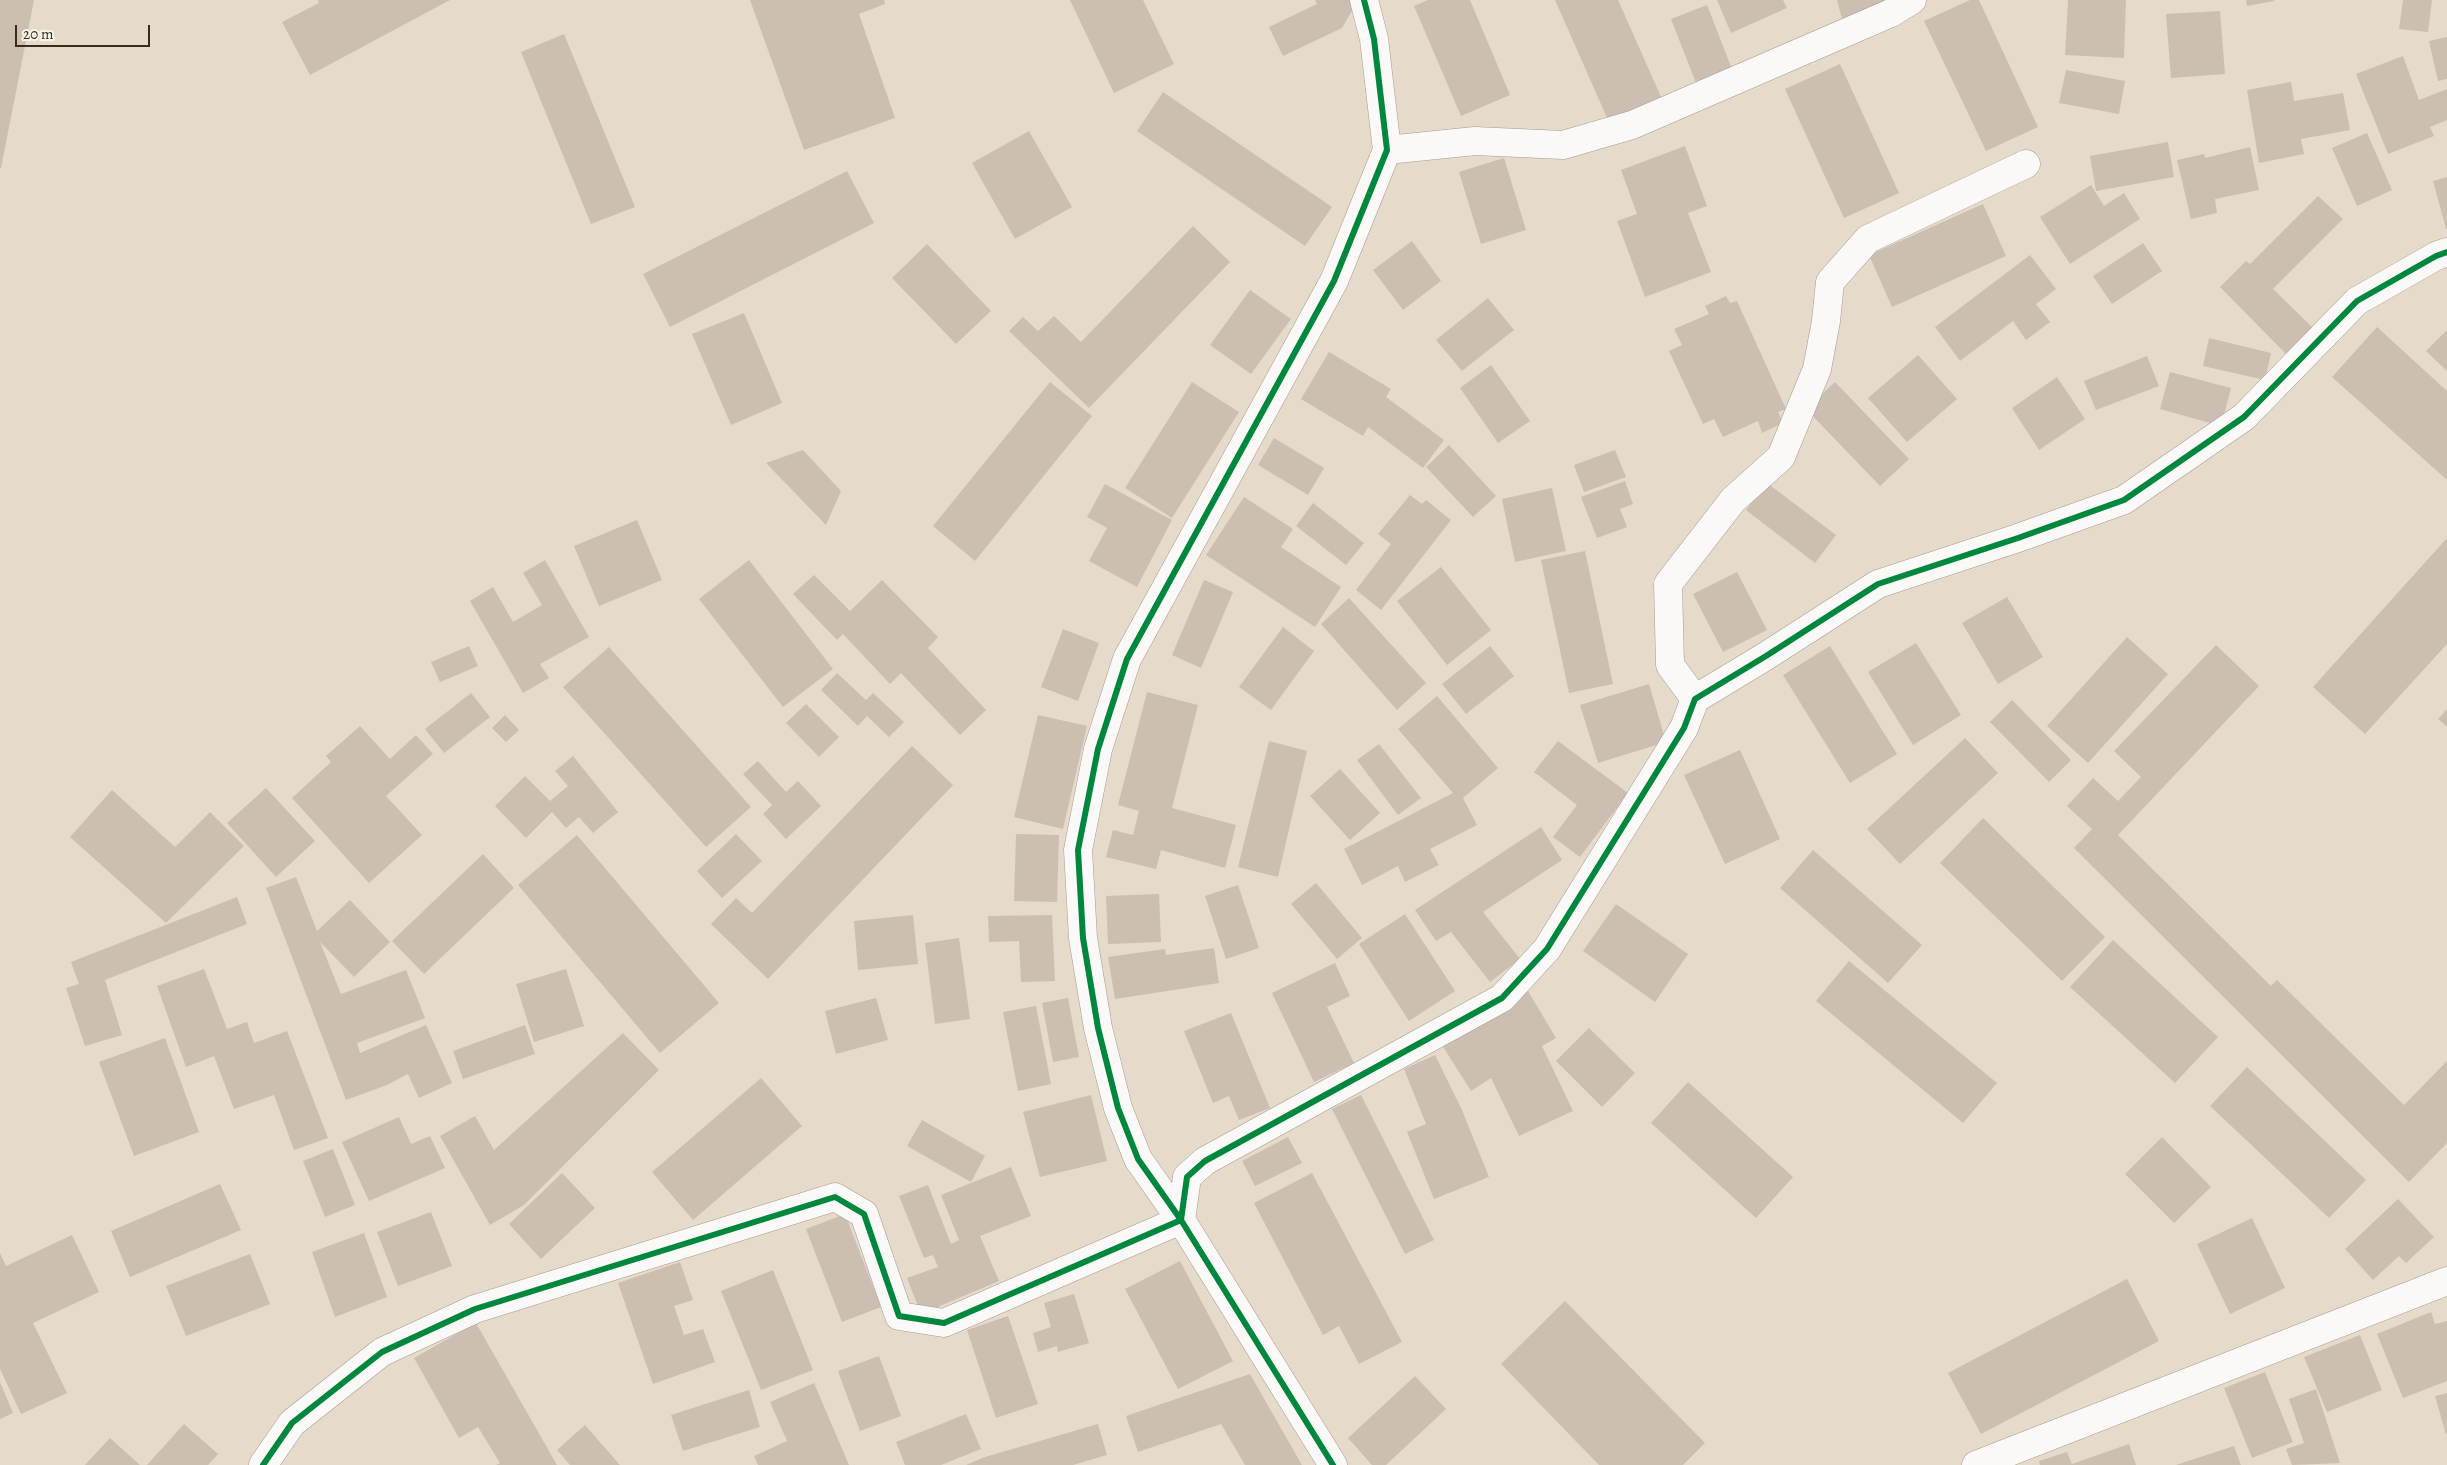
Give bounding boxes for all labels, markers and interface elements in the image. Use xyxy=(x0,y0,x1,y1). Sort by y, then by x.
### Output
scale bar xyxy=(18,15,152,47)
text: 20 m xyxy=(23,24,54,44)

